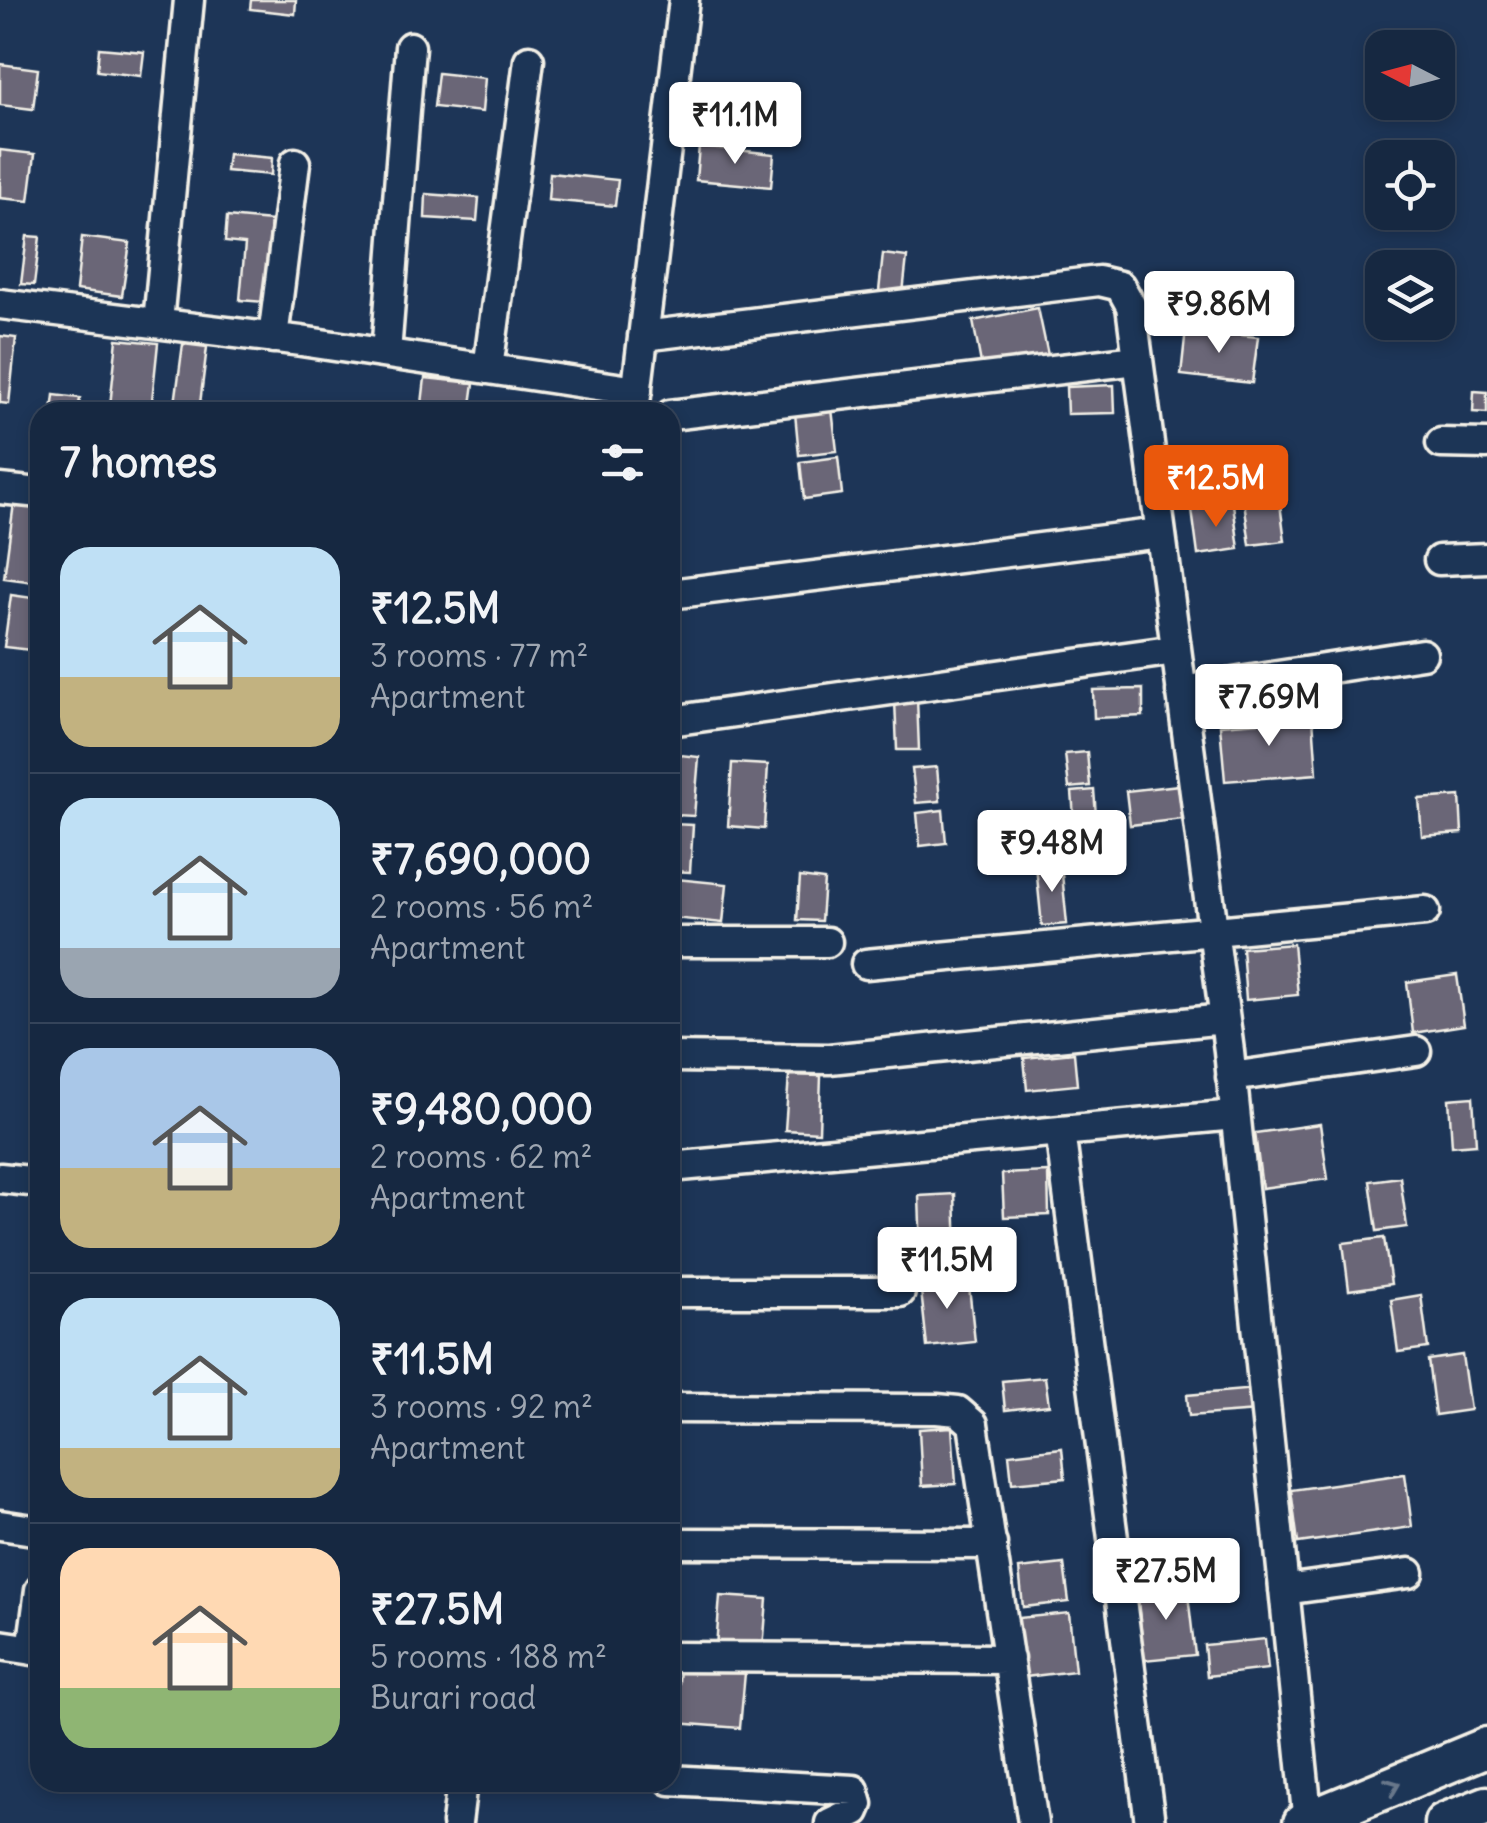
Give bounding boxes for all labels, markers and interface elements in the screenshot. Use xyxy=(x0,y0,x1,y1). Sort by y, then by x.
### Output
north arrow xyxy=(1365,30,1455,120)
map controls xyxy=(1365,30,1455,340)
pin: ₹11.1M xyxy=(654,82,816,167)
text: ₹11.1M xyxy=(691,94,779,135)
button: locate xyxy=(1365,140,1455,230)
button: layers xyxy=(1365,250,1455,340)
pin: ₹9.86M xyxy=(1138,271,1300,356)
text: ₹9.86M xyxy=(1166,283,1272,324)
icon: filters xyxy=(595,435,650,490)
text: 7 homes xyxy=(60,436,217,488)
pin: ₹12.5M xyxy=(1135,445,1297,530)
text: ₹12.5M xyxy=(1166,457,1266,498)
text: ₹12.5M xyxy=(370,582,501,634)
icon: home xyxy=(140,587,260,707)
text: 3 rooms · 77 m² xyxy=(370,635,589,676)
pin: ₹7.69M xyxy=(1188,664,1350,749)
text: Apartment xyxy=(370,676,525,717)
text: ₹7.69M xyxy=(1217,676,1321,717)
pin: ₹9.48M xyxy=(971,810,1133,895)
text: ₹9.48M xyxy=(1000,822,1104,863)
text: ₹7,690,000 xyxy=(370,833,591,885)
icon: home xyxy=(140,838,260,958)
text: 2 rooms · 56 m² xyxy=(370,886,593,927)
text: Apartment xyxy=(370,927,525,968)
text: ₹9,480,000 xyxy=(370,1083,593,1135)
icon: home xyxy=(140,1088,260,1208)
text: 2 rooms · 62 m² xyxy=(370,1136,593,1177)
text: Apartment xyxy=(370,1177,525,1218)
pin: ₹11.5M xyxy=(866,1227,1028,1312)
text: ₹11.5M xyxy=(900,1239,994,1280)
text: ₹11.5M xyxy=(370,1333,494,1385)
icon: home xyxy=(140,1338,260,1458)
text: 3 rooms · 92 m² xyxy=(370,1386,593,1427)
text: Apartment xyxy=(370,1427,525,1468)
pin: ₹27.5M xyxy=(1085,1538,1247,1623)
text: ₹27.5M xyxy=(1115,1550,1217,1591)
text: ₹27.5M xyxy=(370,1583,505,1635)
icon: home xyxy=(140,1588,260,1708)
text: 5 rooms · 188 m² xyxy=(370,1636,607,1677)
text: Burari road xyxy=(370,1677,536,1718)
one-way arrow xyxy=(1384,1777,1401,1797)

